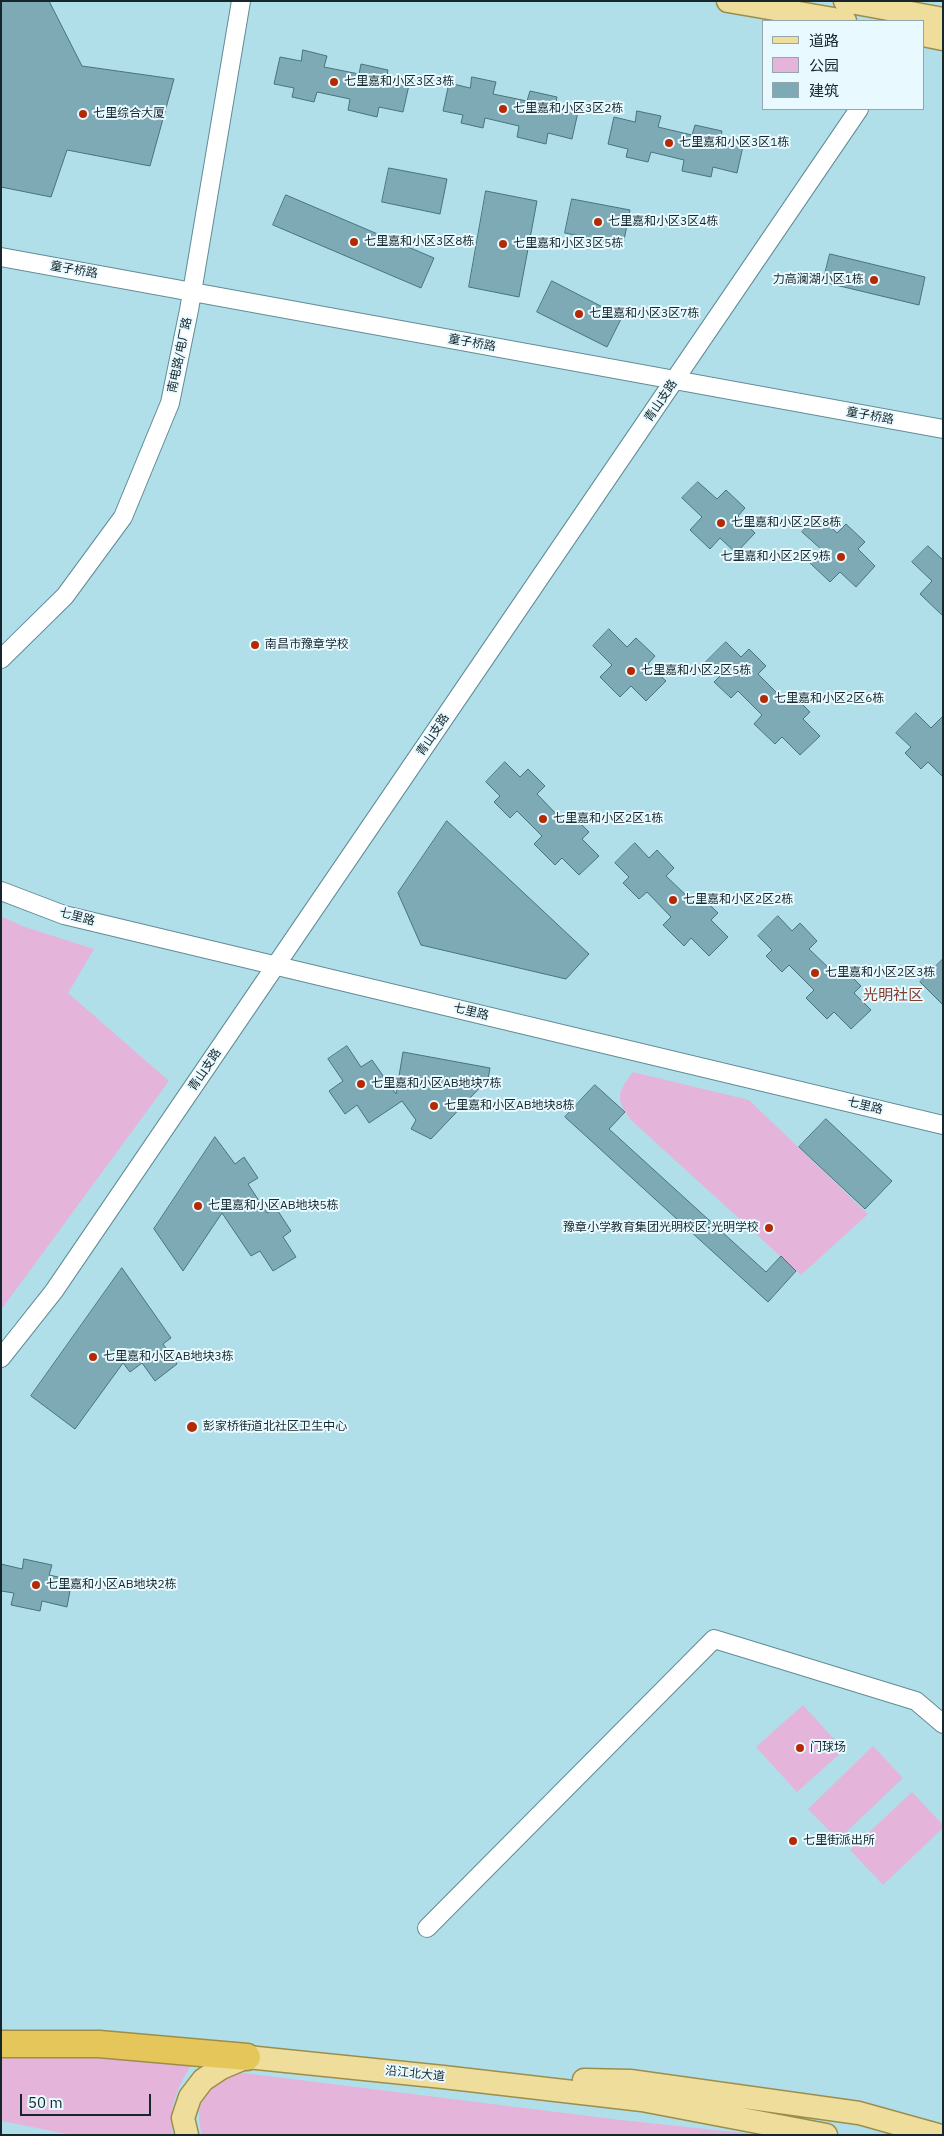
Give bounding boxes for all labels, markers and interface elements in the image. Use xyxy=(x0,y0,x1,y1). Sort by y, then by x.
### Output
legend xyxy=(762,20,924,110)
text: 道路 xyxy=(809,31,839,50)
text: 公园 xyxy=(809,56,839,75)
place label: 七里嘉和小区3区3栋 xyxy=(344,75,454,89)
marker: 七里嘉和小区3区3栋 xyxy=(328,76,340,88)
text: 建筑 xyxy=(809,81,839,100)
place label: 七里嘉和小区3区2栋 xyxy=(513,102,623,116)
marker: 七里嘉和小区3区2栋 xyxy=(497,103,509,115)
place label: 七里综合大厦 xyxy=(93,107,165,121)
marker: 七里综合大厦 xyxy=(77,108,89,120)
place label: 七里嘉和小区3区1栋 xyxy=(679,136,789,150)
marker: 七里嘉和小区3区1栋 xyxy=(663,137,675,149)
place label: 七里嘉和小区3区4栋 xyxy=(608,215,718,229)
marker: 七里嘉和小区3区4栋 xyxy=(592,216,604,228)
place label: 七里嘉和小区3区8栋 xyxy=(364,235,474,249)
marker: 七里嘉和小区3区8栋 xyxy=(348,236,360,248)
place label: 七里嘉和小区3区5栋 xyxy=(513,237,623,251)
marker: 七里嘉和小区3区5栋 xyxy=(497,238,509,250)
street label: 童子桥路 xyxy=(49,259,99,281)
place label: 力高澜湖小区1栋 xyxy=(773,273,864,287)
marker: 力高澜湖小区1栋 xyxy=(868,274,880,286)
place label: 七里嘉和小区3区7栋 xyxy=(589,307,699,321)
marker: 七里嘉和小区3区7栋 xyxy=(573,308,585,320)
street label: 南电路/电厂路 xyxy=(165,316,195,394)
street label: 童子桥路 xyxy=(447,332,497,354)
street label: 青山支路 xyxy=(642,377,680,425)
street label: 童子桥路 xyxy=(845,405,895,427)
place label: 七里嘉和小区2区8栋 xyxy=(731,516,841,530)
marker: 七里嘉和小区2区8栋 xyxy=(715,517,727,529)
place label: 七里嘉和小区2区9栋 xyxy=(721,550,831,564)
marker: 七里嘉和小区2区9栋 xyxy=(835,551,847,563)
place label: 南昌市豫章学校 xyxy=(265,638,349,652)
marker: 南昌市豫章学校 xyxy=(249,639,261,651)
place label: 七里嘉和小区2区5栋 xyxy=(641,664,751,678)
marker: 七里嘉和小区2区5栋 xyxy=(625,665,637,677)
place label: 七里嘉和小区2区6栋 xyxy=(774,692,884,706)
marker: 七里嘉和小区2区6栋 xyxy=(758,693,770,705)
street label: 青山支路 xyxy=(414,711,452,759)
place label: 七里嘉和小区2区1栋 xyxy=(553,812,663,826)
marker: 七里嘉和小区2区1栋 xyxy=(537,813,549,825)
place label: 七里嘉和小区2区2栋 xyxy=(683,893,793,907)
marker: 七里嘉和小区2区2栋 xyxy=(667,894,679,906)
street label: 七里路 xyxy=(58,905,96,929)
place label: 七里嘉和小区2区3栋 xyxy=(825,966,935,980)
marker: 七里嘉和小区2区3栋 xyxy=(809,967,821,979)
district label: 光明社区 xyxy=(863,987,923,1005)
street label: 七里路 xyxy=(452,1001,490,1023)
street label: 青山支路 xyxy=(186,1046,224,1094)
place label: 七里嘉和小区AB地块7栋 xyxy=(371,1077,502,1091)
marker: 七里嘉和小区AB地块7栋 xyxy=(355,1078,367,1090)
street label: 七里路 xyxy=(846,1095,884,1117)
place label: 七里嘉和小区AB地块8栋 xyxy=(444,1099,575,1113)
marker: 七里嘉和小区AB地块8栋 xyxy=(428,1100,440,1112)
place label: 七里嘉和小区AB地块5栋 xyxy=(208,1199,339,1213)
marker: 七里嘉和小区AB地块5栋 xyxy=(192,1200,204,1212)
place label: 豫章小学教育集团光明校区·光明学校 xyxy=(563,1221,759,1235)
marker: 豫章小学教育集团光明校区·光明学校 xyxy=(763,1222,775,1234)
place label: 七里嘉和小区AB地块3栋 xyxy=(103,1350,234,1364)
marker: 七里嘉和小区AB地块3栋 xyxy=(87,1351,99,1363)
marker: 彭家桥街道北社区卫生中心 xyxy=(185,1420,199,1434)
place label: 彭家桥街道北社区卫生中心 xyxy=(203,1420,347,1434)
place label: 七里嘉和小区AB地块2栋 xyxy=(46,1578,177,1592)
marker: 七里嘉和小区AB地块2栋 xyxy=(30,1579,42,1591)
place label: 门球场 xyxy=(810,1741,846,1755)
marker: 门球场 xyxy=(794,1742,806,1754)
place label: 七里街派出所 xyxy=(803,1834,875,1848)
marker: 七里街派出所 xyxy=(787,1835,799,1847)
street label: 沿江北大道 xyxy=(384,2064,446,2084)
scale bar xyxy=(22,2084,154,2116)
text: 50 m xyxy=(28,2093,63,2112)

